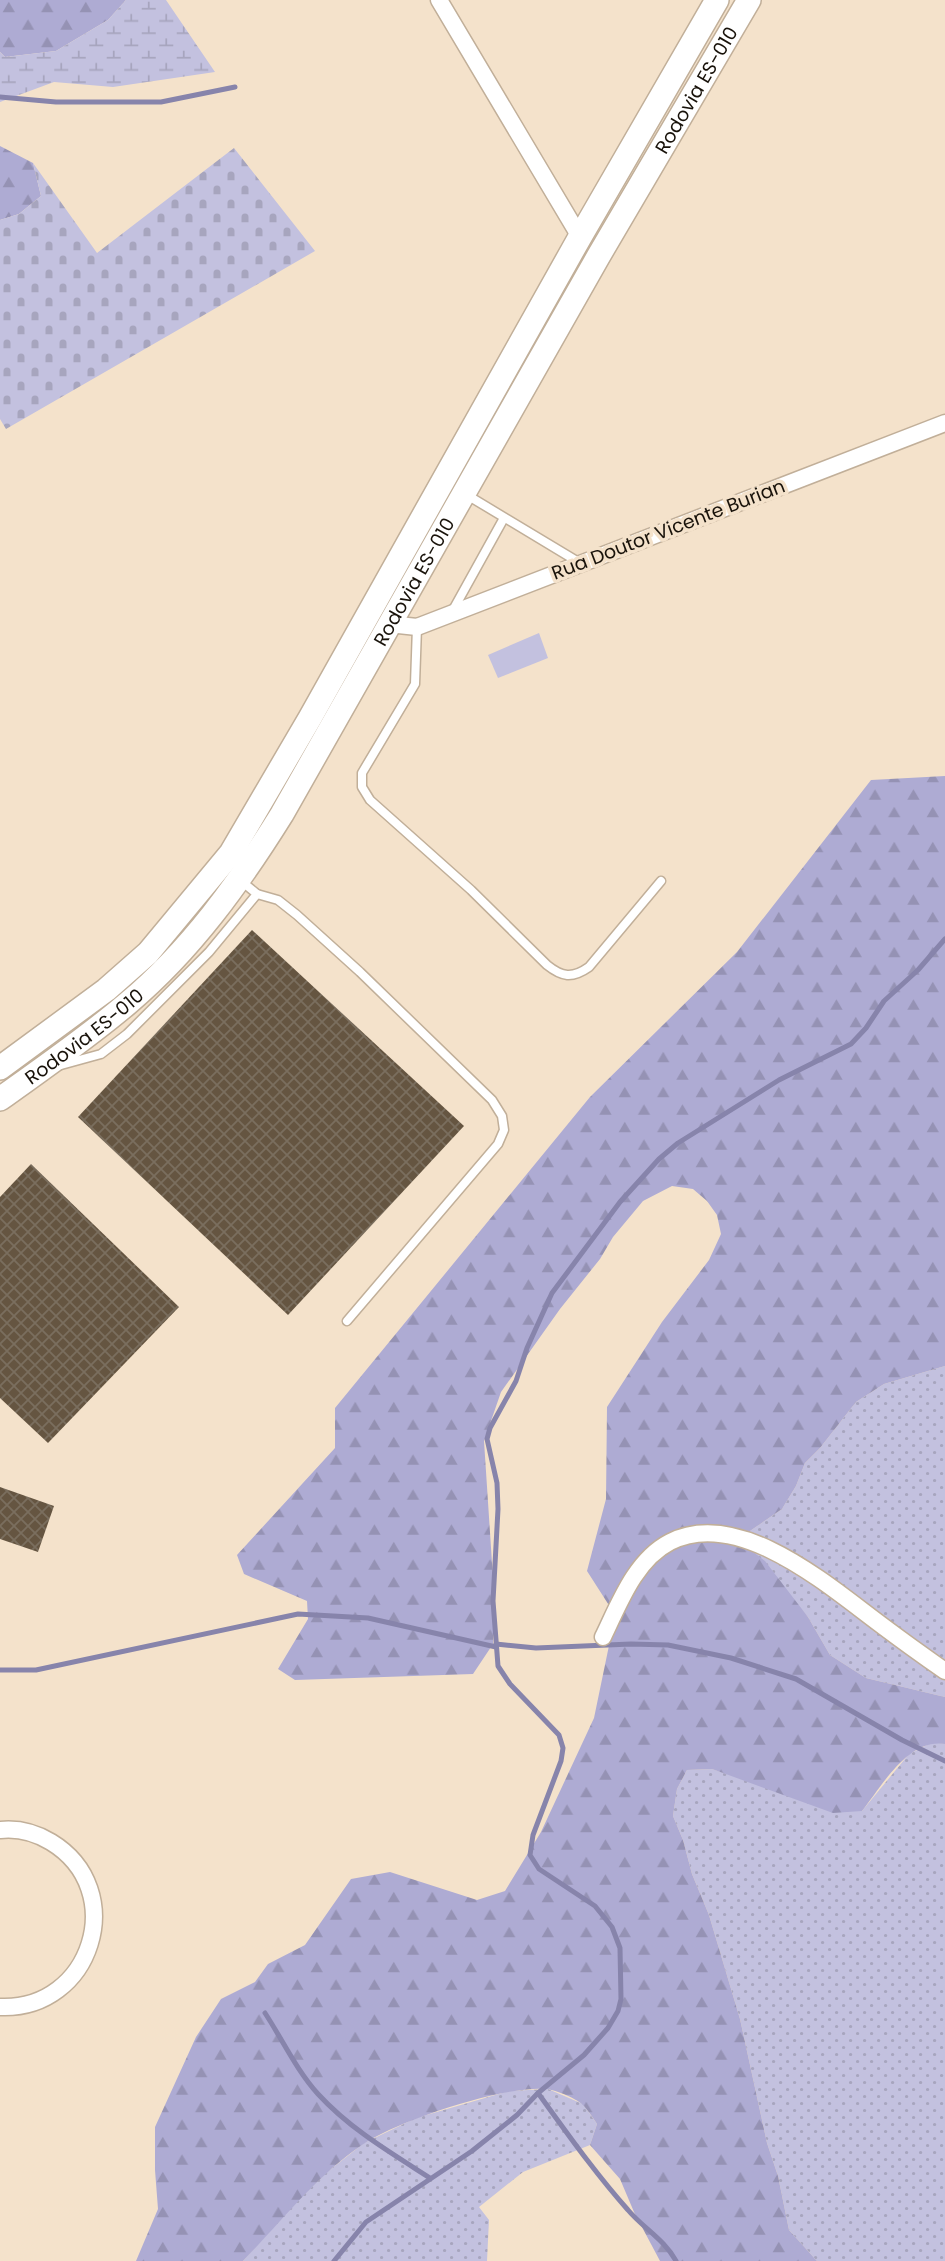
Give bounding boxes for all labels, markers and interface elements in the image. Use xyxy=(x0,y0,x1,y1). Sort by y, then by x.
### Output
street label: Rodovia ES-010 xyxy=(649,22,745,159)
street label: Rua Doutor Vicente Burian xyxy=(548,472,789,586)
street label: Rodovia ES-010 xyxy=(367,513,461,651)
street label: Rodovia ES-010 xyxy=(19,982,150,1091)

